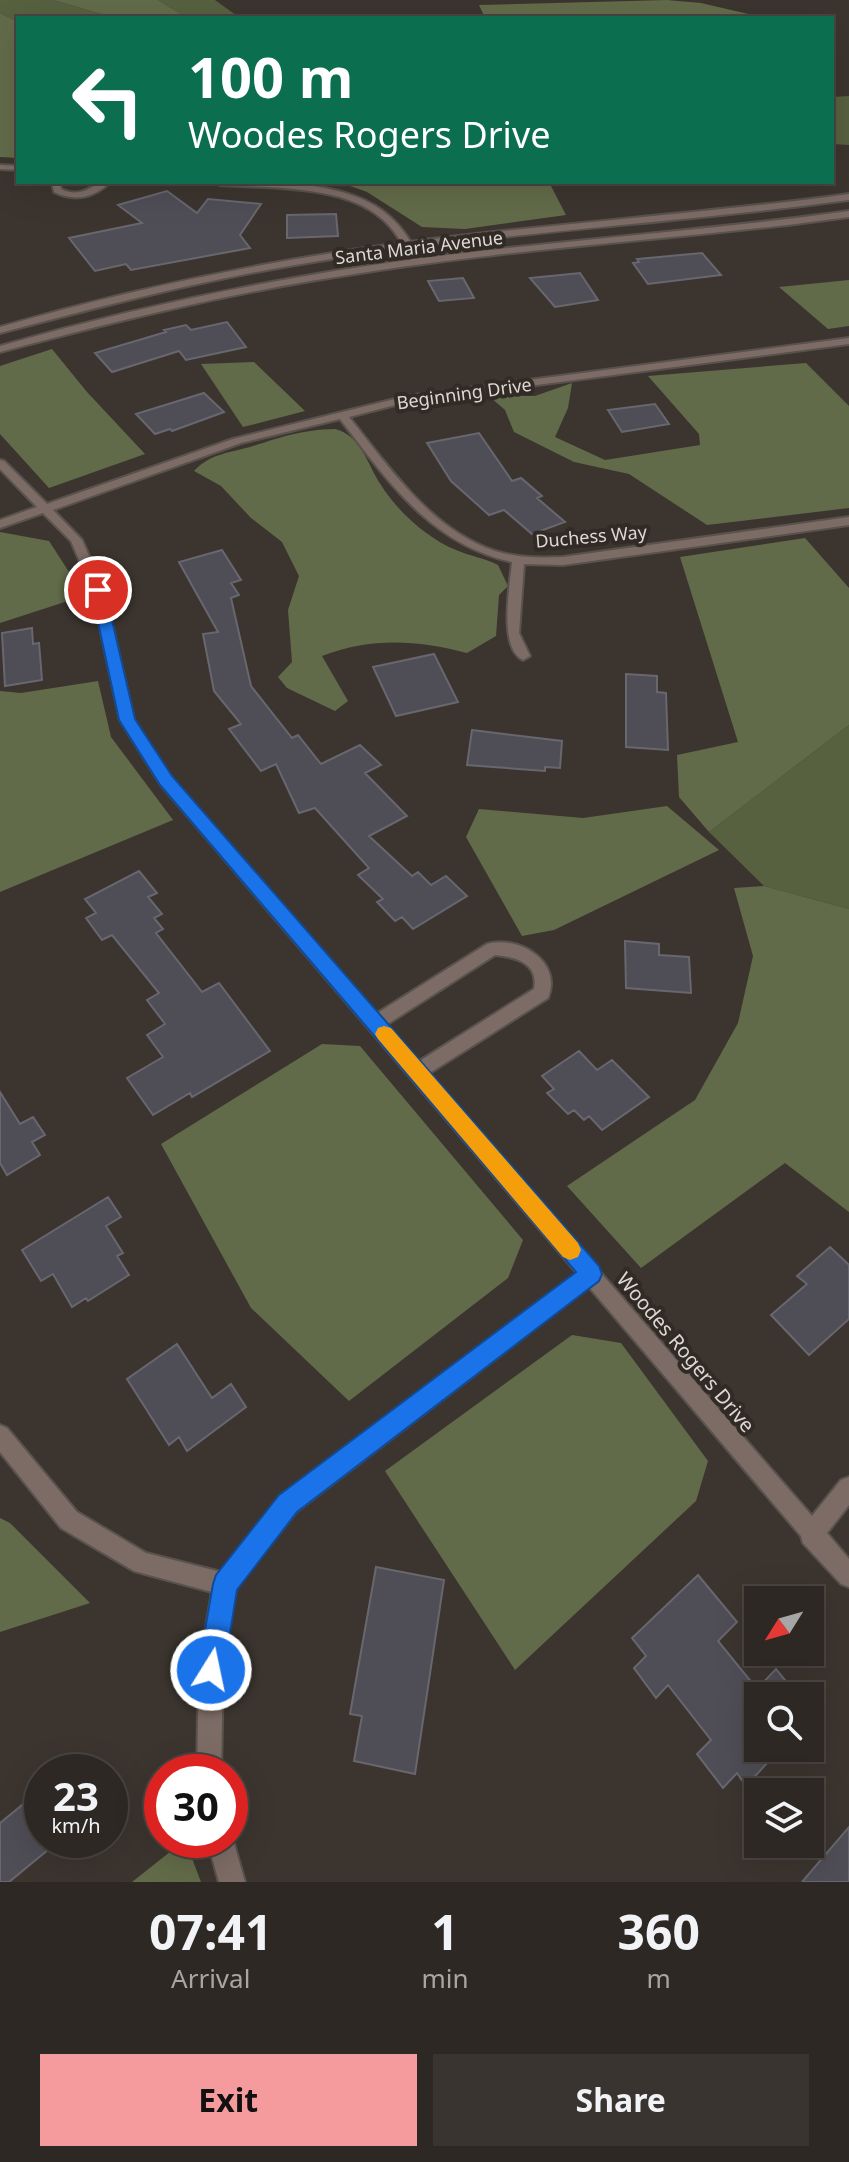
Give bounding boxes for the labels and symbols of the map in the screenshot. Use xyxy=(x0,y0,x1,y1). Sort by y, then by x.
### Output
street label: Santa Maria Avenue xyxy=(334,225,504,269)
street label: Beginning Drive xyxy=(395,372,533,414)
street label: Duchess Way xyxy=(534,519,649,553)
pin xyxy=(64,556,132,624)
street label: Woodes Rogers Drive xyxy=(611,1266,761,1438)
north arrow xyxy=(744,1586,824,1666)
position arrow xyxy=(169,1628,253,1712)
speed limit sign: 30 xyxy=(144,1754,248,1858)

